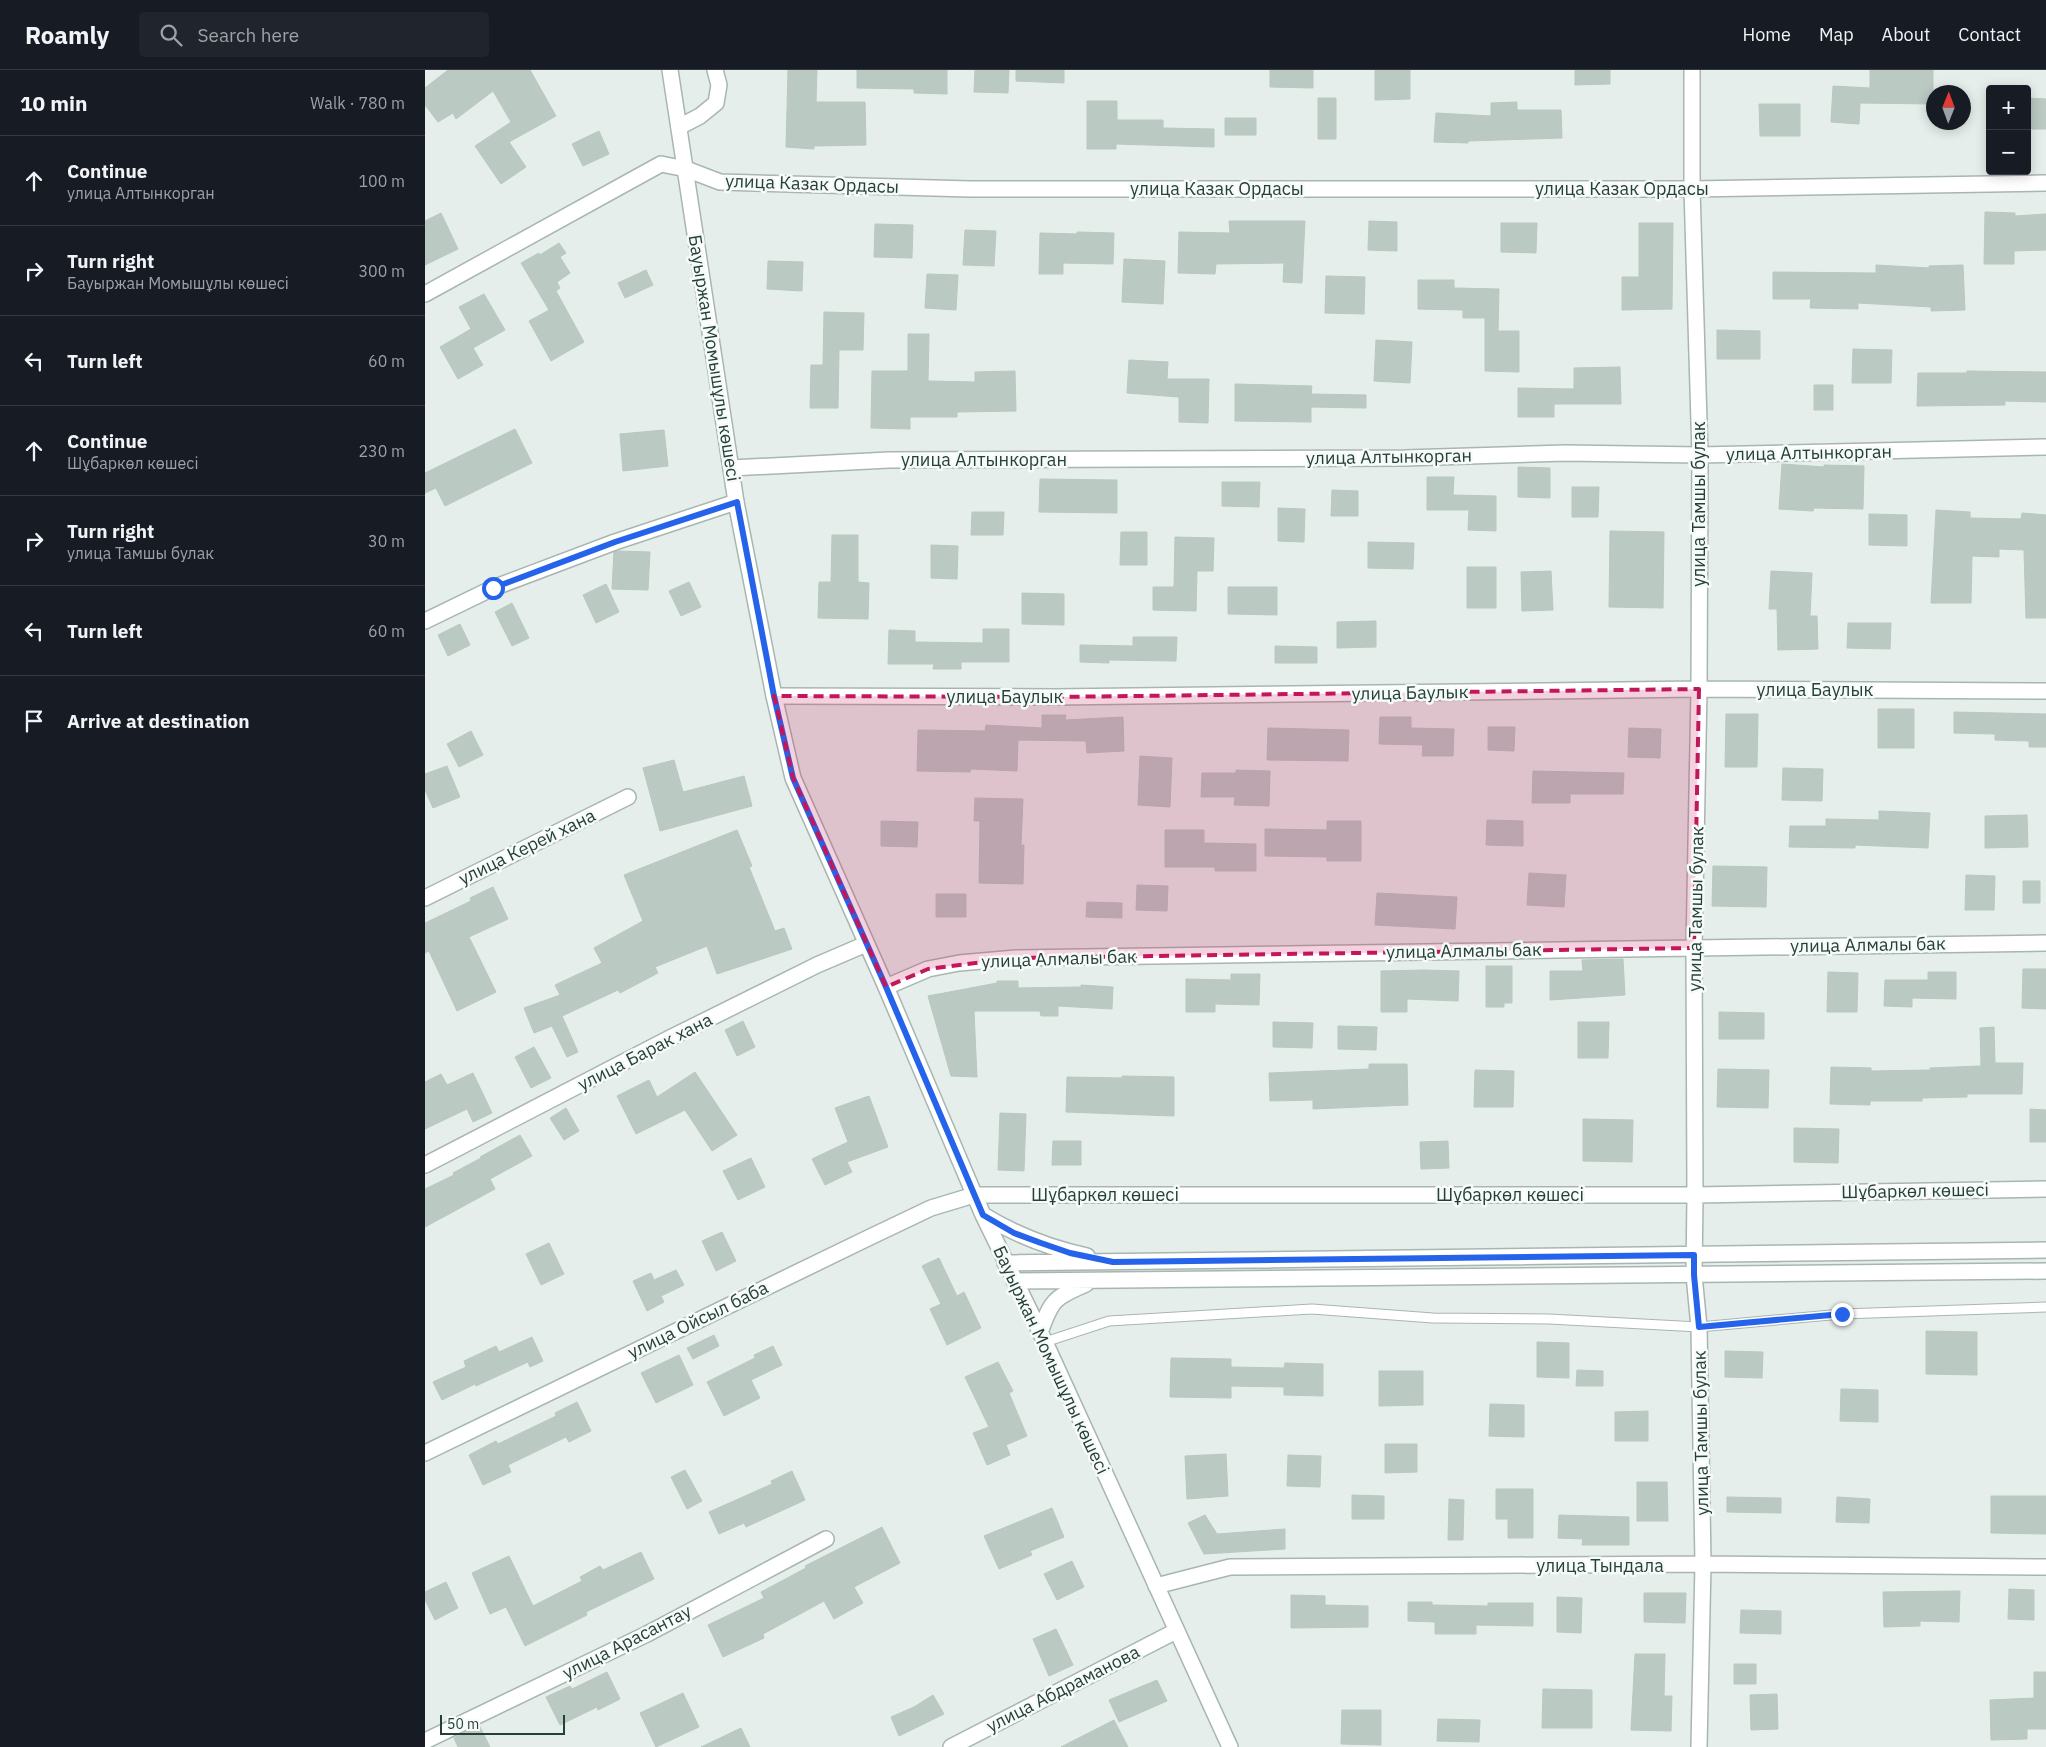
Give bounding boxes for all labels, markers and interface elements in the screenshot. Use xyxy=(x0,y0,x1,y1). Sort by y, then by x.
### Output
search box xyxy=(139,12,489,57)
text: Roamly xyxy=(25,19,109,51)
icon: search xyxy=(157,21,185,49)
text: Search here xyxy=(197,23,299,47)
text: Home xyxy=(1743,23,1791,46)
text: Map xyxy=(1819,23,1854,46)
text: About xyxy=(1882,23,1930,46)
text: Contact xyxy=(1958,23,2021,46)
north arrow xyxy=(1926,85,1971,130)
map controls xyxy=(1986,85,2031,175)
button: + xyxy=(1986,85,2031,130)
text: 10 min xyxy=(20,89,87,117)
text: Walk · 780 m xyxy=(310,93,405,113)
button: − xyxy=(1986,130,2031,175)
text: Continue xyxy=(67,159,147,183)
icon: ahead xyxy=(20,167,48,195)
street label: улица Казак Ордасы xyxy=(725,169,899,198)
text: 100 m xyxy=(358,171,405,191)
street label: улица Казак Ордасы xyxy=(1130,177,1304,200)
street label: улица Казак Ордасы xyxy=(1535,177,1709,200)
text: улица Алтынкорган xyxy=(67,183,215,203)
street label: Бауыржан Момышұлы көшесі xyxy=(684,233,745,483)
text: Turn right xyxy=(67,249,154,273)
icon: right xyxy=(20,257,48,285)
text: 300 m xyxy=(358,261,405,281)
text: Бауыржан Момышұлы көшесі xyxy=(67,273,289,293)
icon: left xyxy=(20,347,48,375)
text: Turn left xyxy=(67,349,143,373)
text: 60 m xyxy=(368,351,405,371)
street label: улица Тамшы булак xyxy=(1687,421,1710,587)
text: Continue xyxy=(67,429,147,453)
icon: ahead xyxy=(20,437,48,465)
street label: улица Алтынкорган xyxy=(1726,440,1892,465)
text: 230 m xyxy=(358,441,405,461)
street label: улица Алтынкорган xyxy=(1306,444,1472,469)
street label: улица Алтынкорган xyxy=(901,448,1067,471)
text: Шұбаркөл көшесі xyxy=(67,453,198,473)
text: Turn right xyxy=(67,519,154,543)
icon: right xyxy=(20,527,48,555)
text: 30 m xyxy=(368,531,405,551)
text: улица Тамшы булак xyxy=(67,543,214,563)
route start xyxy=(482,577,505,600)
icon: left xyxy=(20,617,48,645)
text: Turn left xyxy=(67,619,143,643)
text: 60 m xyxy=(368,621,405,641)
street label: улица Баулык xyxy=(1757,678,1874,701)
street label: улица Баулык xyxy=(1351,680,1469,705)
street label: улица Баулык xyxy=(947,685,1064,708)
icon: arrive xyxy=(20,707,48,735)
text: Arrive at destination xyxy=(67,709,250,733)
street label: улица Керей хана xyxy=(455,803,599,890)
street label: улица Тамшы булак xyxy=(1683,826,1708,992)
street label: улица Алмалы бак xyxy=(1790,932,1946,957)
street label: улица Алмалы бак xyxy=(1386,938,1542,963)
street label: улица Алмалы бак xyxy=(981,944,1137,973)
street label: улица Барак хана xyxy=(574,1007,716,1095)
street label: Шұбаркөл көшесі xyxy=(1841,1178,1989,1203)
street label: Шұбаркөл көшесі xyxy=(1031,1183,1179,1206)
street label: Шұбаркөл көшесі xyxy=(1436,1183,1584,1206)
street label: Бауыржан Момышұлы көшесі xyxy=(988,1242,1115,1478)
street label: улица Ойсыл баба xyxy=(624,1275,772,1364)
route end xyxy=(1831,1303,1854,1326)
street label: улица Тамшы булак xyxy=(1688,1350,1713,1516)
street label: улица Тындала xyxy=(1536,1554,1664,1577)
street label: улица Арасантау xyxy=(558,1599,695,1684)
street label: улица Абдраманова xyxy=(982,1640,1144,1737)
scale bar xyxy=(440,1712,565,1735)
text: 50 m xyxy=(447,1715,479,1733)

